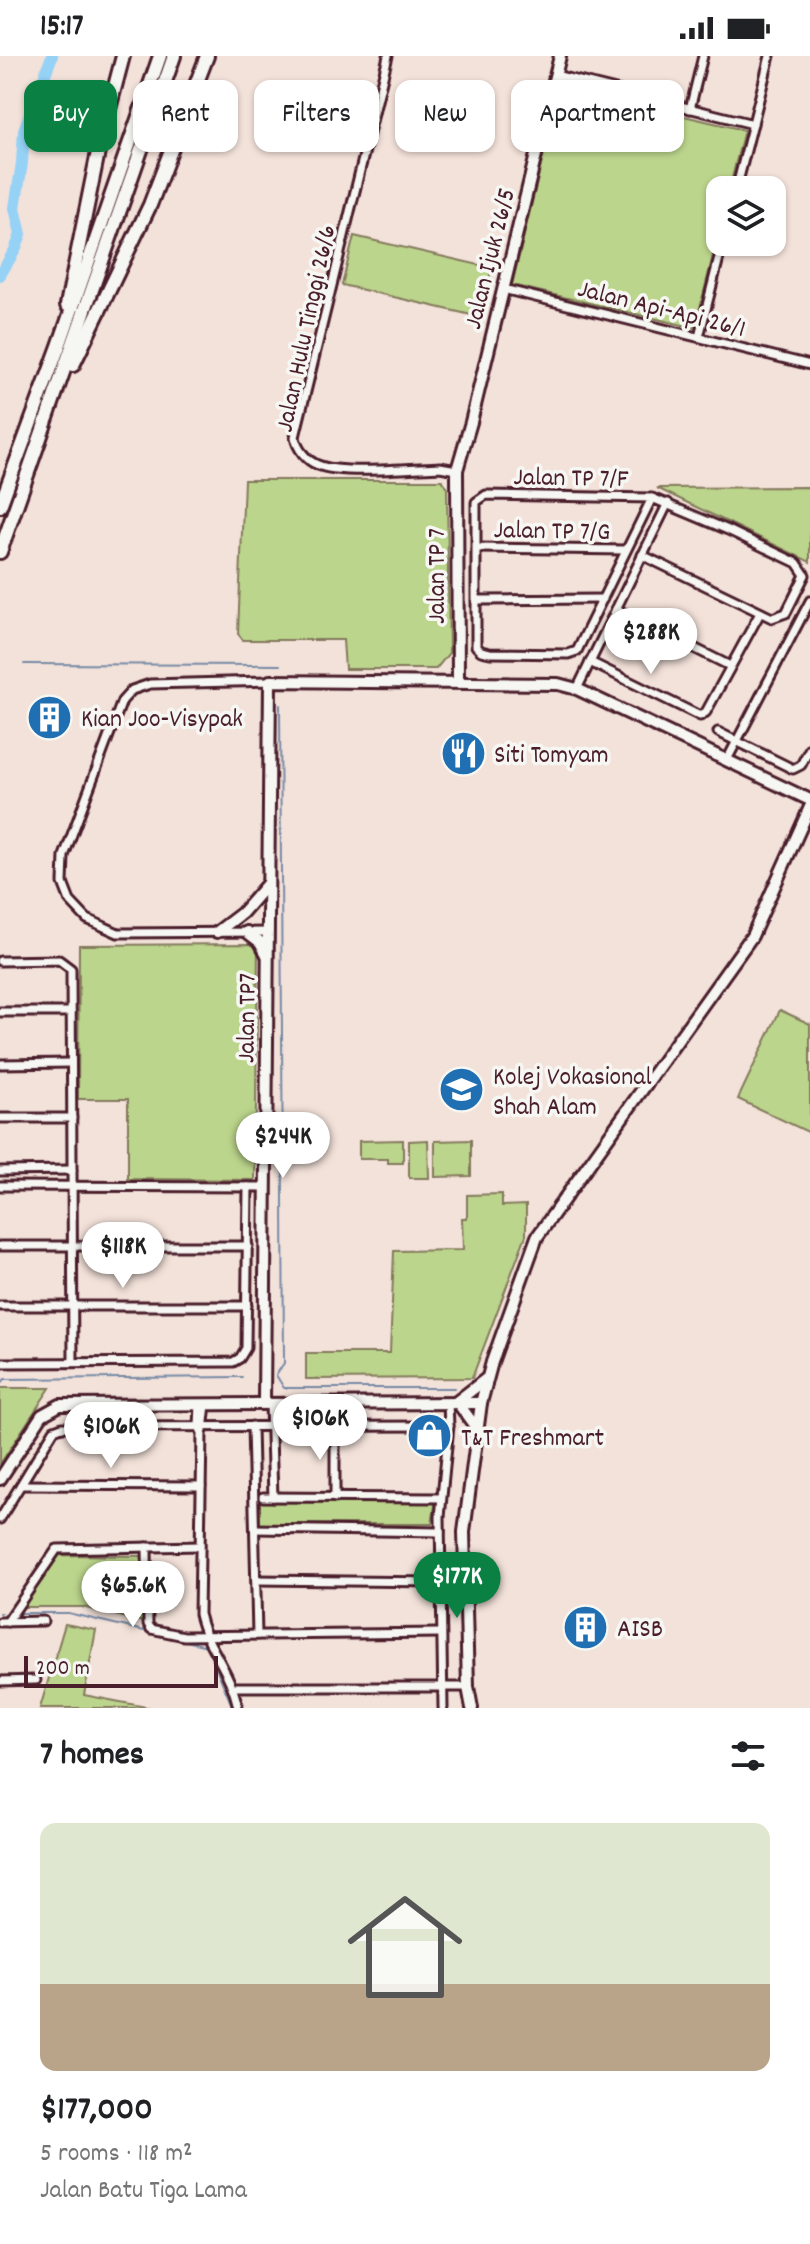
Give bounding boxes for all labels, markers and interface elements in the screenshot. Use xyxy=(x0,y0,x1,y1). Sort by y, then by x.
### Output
text: 15:17 xyxy=(40,7,84,50)
chip: Buy xyxy=(24,80,117,152)
chip: Rent xyxy=(133,80,238,152)
chip: Filters xyxy=(254,80,379,152)
chip: New xyxy=(395,80,495,152)
chip: Apartment xyxy=(511,80,684,152)
map controls xyxy=(706,176,786,256)
button: layers xyxy=(706,176,786,256)
street label: Jalan Ijuk 26/5 xyxy=(456,184,527,333)
street label: Jalan Hulu Tinggi 26/6 xyxy=(267,222,347,436)
street label: Jalan Api-Api 26/1 xyxy=(573,272,749,349)
street label: Jalan TP 7/F xyxy=(513,460,629,499)
street label: Jalan TP 7/G xyxy=(493,513,611,552)
street label: Jalan TP 7 xyxy=(420,528,457,624)
pin: $288K xyxy=(595,608,707,676)
text: $288K xyxy=(622,615,680,652)
building icon: Kian Joo-Visypak xyxy=(26,693,74,741)
place label: Kian Joo-Visypak xyxy=(81,702,243,739)
restaurant icon: Siti Tomyam xyxy=(439,729,487,777)
place label: Siti Tomyam xyxy=(494,738,609,775)
street label: Jalan TP7 xyxy=(229,973,268,1063)
place label: Kolej Vokasional Shah Alam xyxy=(493,1060,652,1127)
school or university icon: Kolej Vokasional Shah Alam xyxy=(438,1066,486,1114)
pin: $244K xyxy=(227,1112,339,1180)
text: $244K xyxy=(254,1119,312,1156)
pin: $118K xyxy=(67,1222,179,1290)
text: $118K xyxy=(99,1229,147,1266)
pin: $106K xyxy=(264,1394,376,1462)
text: $106K xyxy=(291,1401,349,1438)
pin: $106K xyxy=(55,1402,167,1470)
text: $106K xyxy=(82,1409,140,1446)
shop icon: T&T Freshmart xyxy=(406,1412,454,1460)
place label: T&T Freshmart xyxy=(461,1421,604,1458)
pin: $177K xyxy=(401,1552,513,1620)
text: $177K xyxy=(432,1559,482,1596)
pin: $65.6K xyxy=(68,1561,198,1629)
text: $65.6K xyxy=(99,1568,167,1605)
building icon: AISB xyxy=(562,1603,610,1651)
place label: AISB xyxy=(617,1612,663,1649)
scale bar xyxy=(24,1652,218,1688)
text: 200 m xyxy=(36,1654,90,1685)
text: 7 homes xyxy=(40,1732,144,1781)
icon: filters xyxy=(726,1734,770,1778)
icon: home xyxy=(333,1875,477,2019)
text: $177,000 xyxy=(40,2087,153,2136)
text: 5 rooms · 118 m² xyxy=(40,2136,193,2173)
text: Jalan Batu Tiga Lama xyxy=(40,2173,247,2210)

